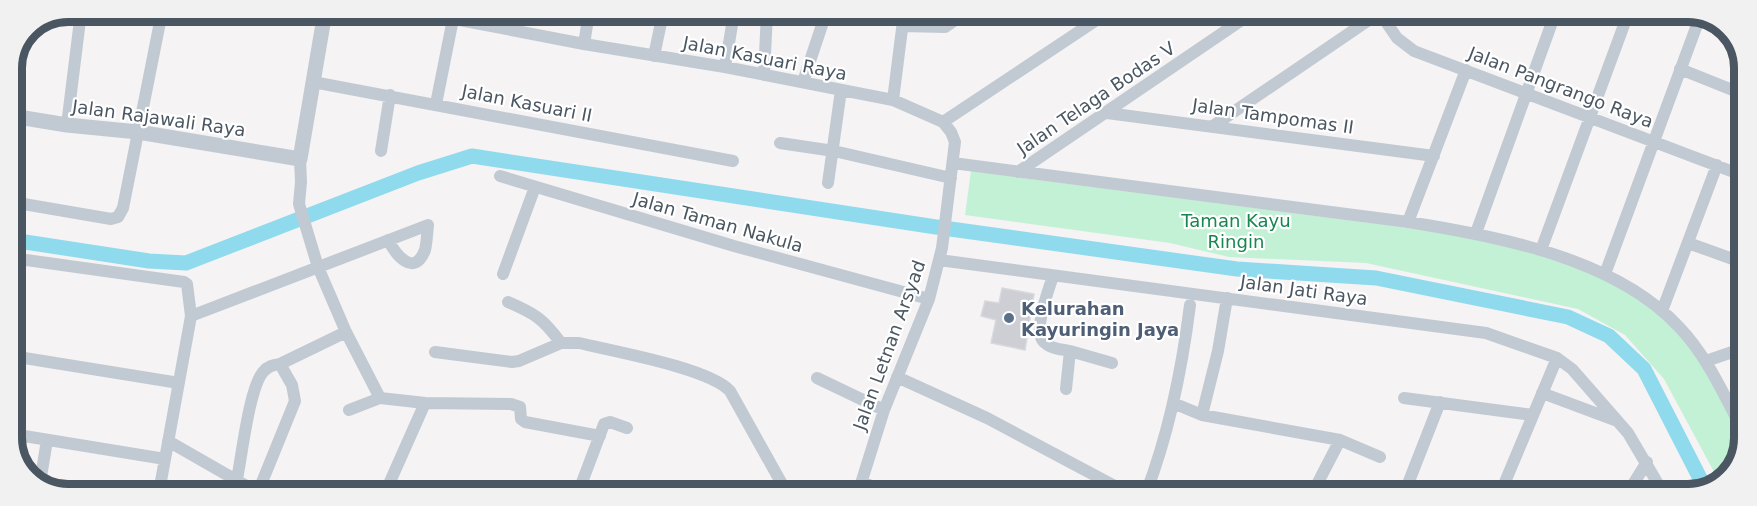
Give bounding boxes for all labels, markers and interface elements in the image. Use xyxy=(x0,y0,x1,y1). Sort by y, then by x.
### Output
street label: Jalan Kasuari Raya xyxy=(680,32,849,84)
street label: Jalan Telaga Bodas V xyxy=(1012,37,1180,159)
street label: Jalan Pangrango Raya xyxy=(1465,42,1656,132)
street label: Jalan Kasuari II xyxy=(459,80,594,126)
street label: Jalan Tampomas II xyxy=(1190,94,1355,138)
street label: Jalan Rajawali Raya xyxy=(70,95,247,141)
street label: Jalan Taman Nakula xyxy=(630,187,806,256)
park label: Taman Kayu Ringin xyxy=(1180,210,1291,252)
street label: Jalan Letnan Arsyad xyxy=(848,257,929,434)
street label: Jalan Jati Raya xyxy=(1238,271,1369,309)
place label: Kelurahan Kayuringin Jaya xyxy=(1021,298,1179,340)
marker: Kelurahan Kayuringin Jaya xyxy=(1002,311,1016,325)

